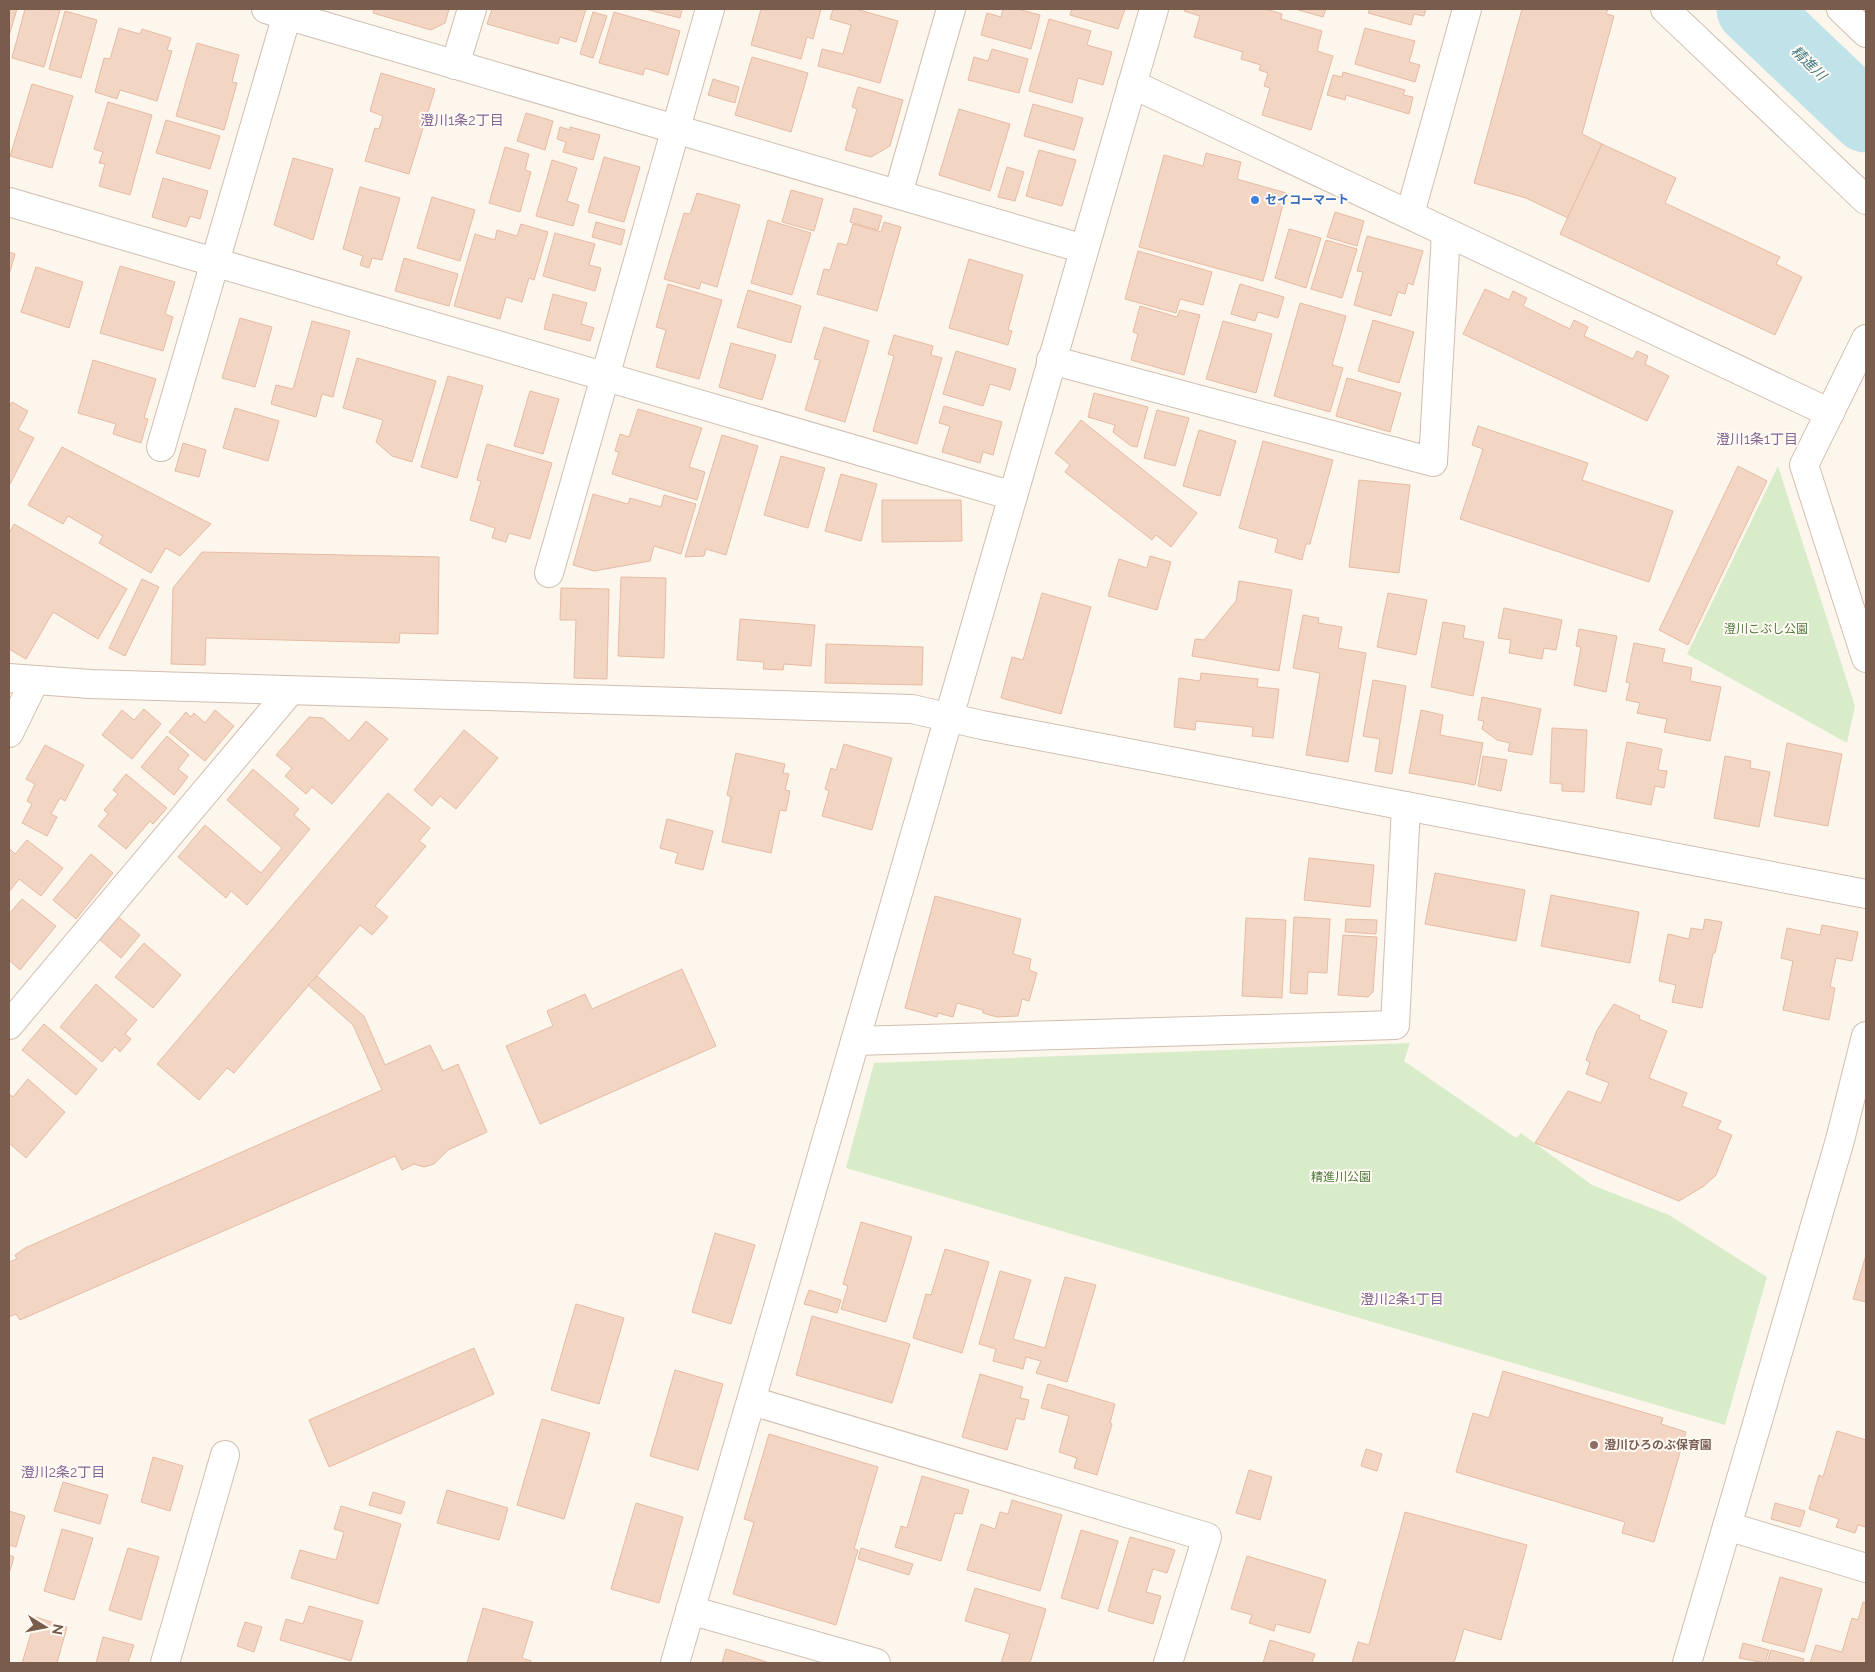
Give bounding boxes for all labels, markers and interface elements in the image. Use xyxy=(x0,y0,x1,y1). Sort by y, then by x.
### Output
water label: 精進川 xyxy=(1788,43,1831,85)
district label: 澄川1条2丁目 xyxy=(420,112,504,128)
place label: セイコーマート xyxy=(1265,193,1349,207)
marker: セイコーマート xyxy=(1249,194,1261,206)
district label: 澄川1条1丁目 xyxy=(1716,431,1798,447)
park label: 澄川こぶし公園 xyxy=(1724,622,1808,636)
park label: 精進川公園 xyxy=(1311,1170,1371,1184)
district label: 澄川2条1丁目 xyxy=(1360,1291,1444,1307)
place label: 澄川ひろのぶ保育園 xyxy=(1604,1438,1712,1452)
marker: 澄川ひろのぶ保育園 xyxy=(1588,1439,1600,1451)
district label: 澄川2条2丁目 xyxy=(21,1464,105,1480)
north arrow xyxy=(20,1602,70,1652)
text: N xyxy=(49,1623,67,1636)

